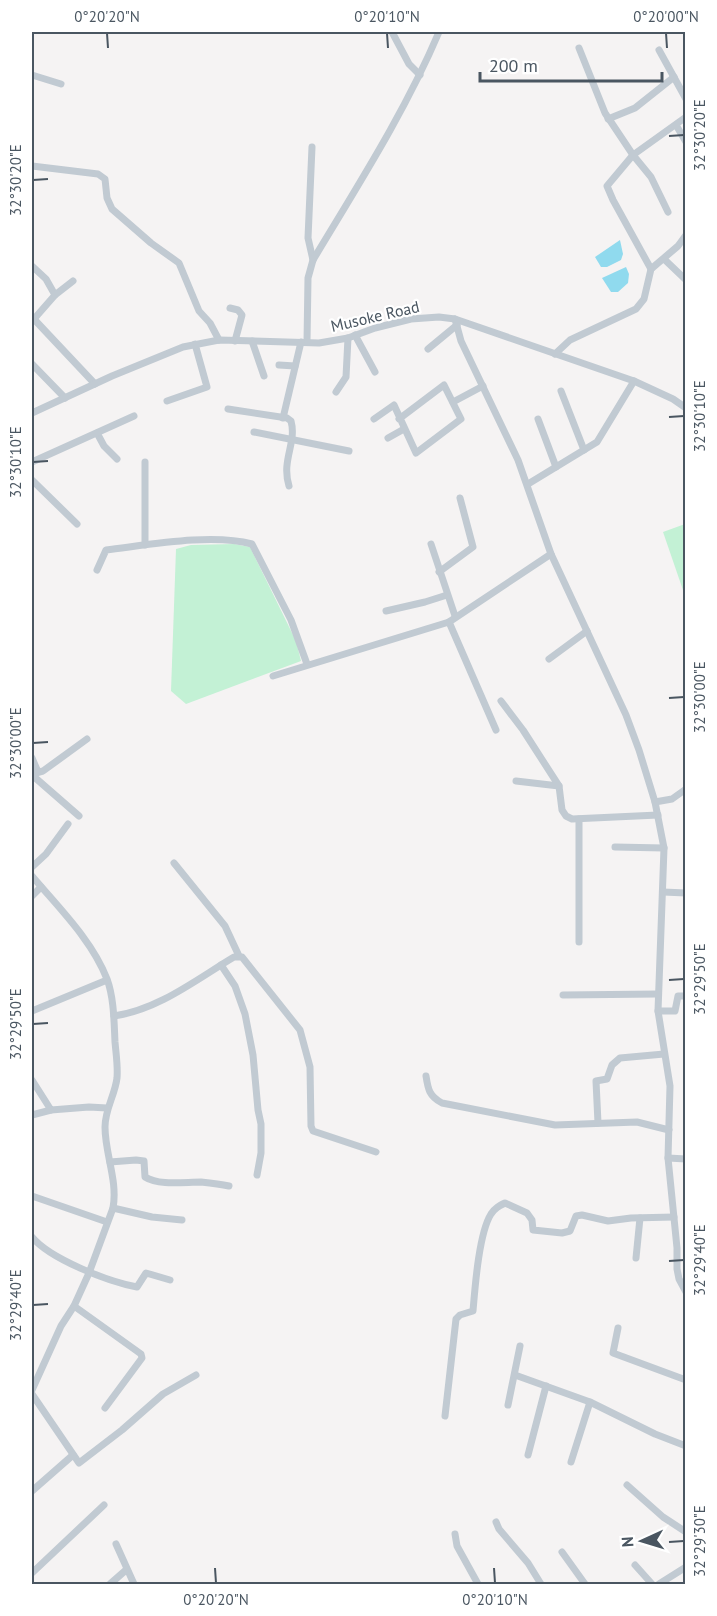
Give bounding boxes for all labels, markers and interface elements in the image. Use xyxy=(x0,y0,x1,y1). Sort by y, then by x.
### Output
text: 0°20'20"N xyxy=(74,7,140,26)
text: 0°20'10"N xyxy=(354,7,420,26)
text: 0°20'00"N xyxy=(633,7,699,26)
scale bar xyxy=(480,45,662,83)
text: 200 m xyxy=(489,54,538,77)
text: 32°30'20"E xyxy=(690,99,709,171)
text: 32°30'20"E xyxy=(6,144,25,216)
street label: Musoke Road xyxy=(329,296,421,336)
text: 32°30'10"E xyxy=(690,380,709,452)
text: 32°30'10"E xyxy=(6,426,25,498)
text: 32°30'00"E xyxy=(690,661,709,733)
text: 32°30'00"E xyxy=(6,707,25,779)
text: 32°29'50"E xyxy=(690,943,709,1015)
text: 32°29'50"E xyxy=(6,988,25,1060)
text: 32°29'40"E xyxy=(690,1224,709,1296)
text: 32°29'40"E xyxy=(6,1269,25,1341)
text: 32°29'30"E xyxy=(690,1505,709,1577)
north arrow xyxy=(612,1511,672,1571)
text: N xyxy=(617,1536,637,1548)
text: 0°20'20"N xyxy=(183,1590,249,1609)
text: 0°20'10"N xyxy=(462,1590,528,1609)

